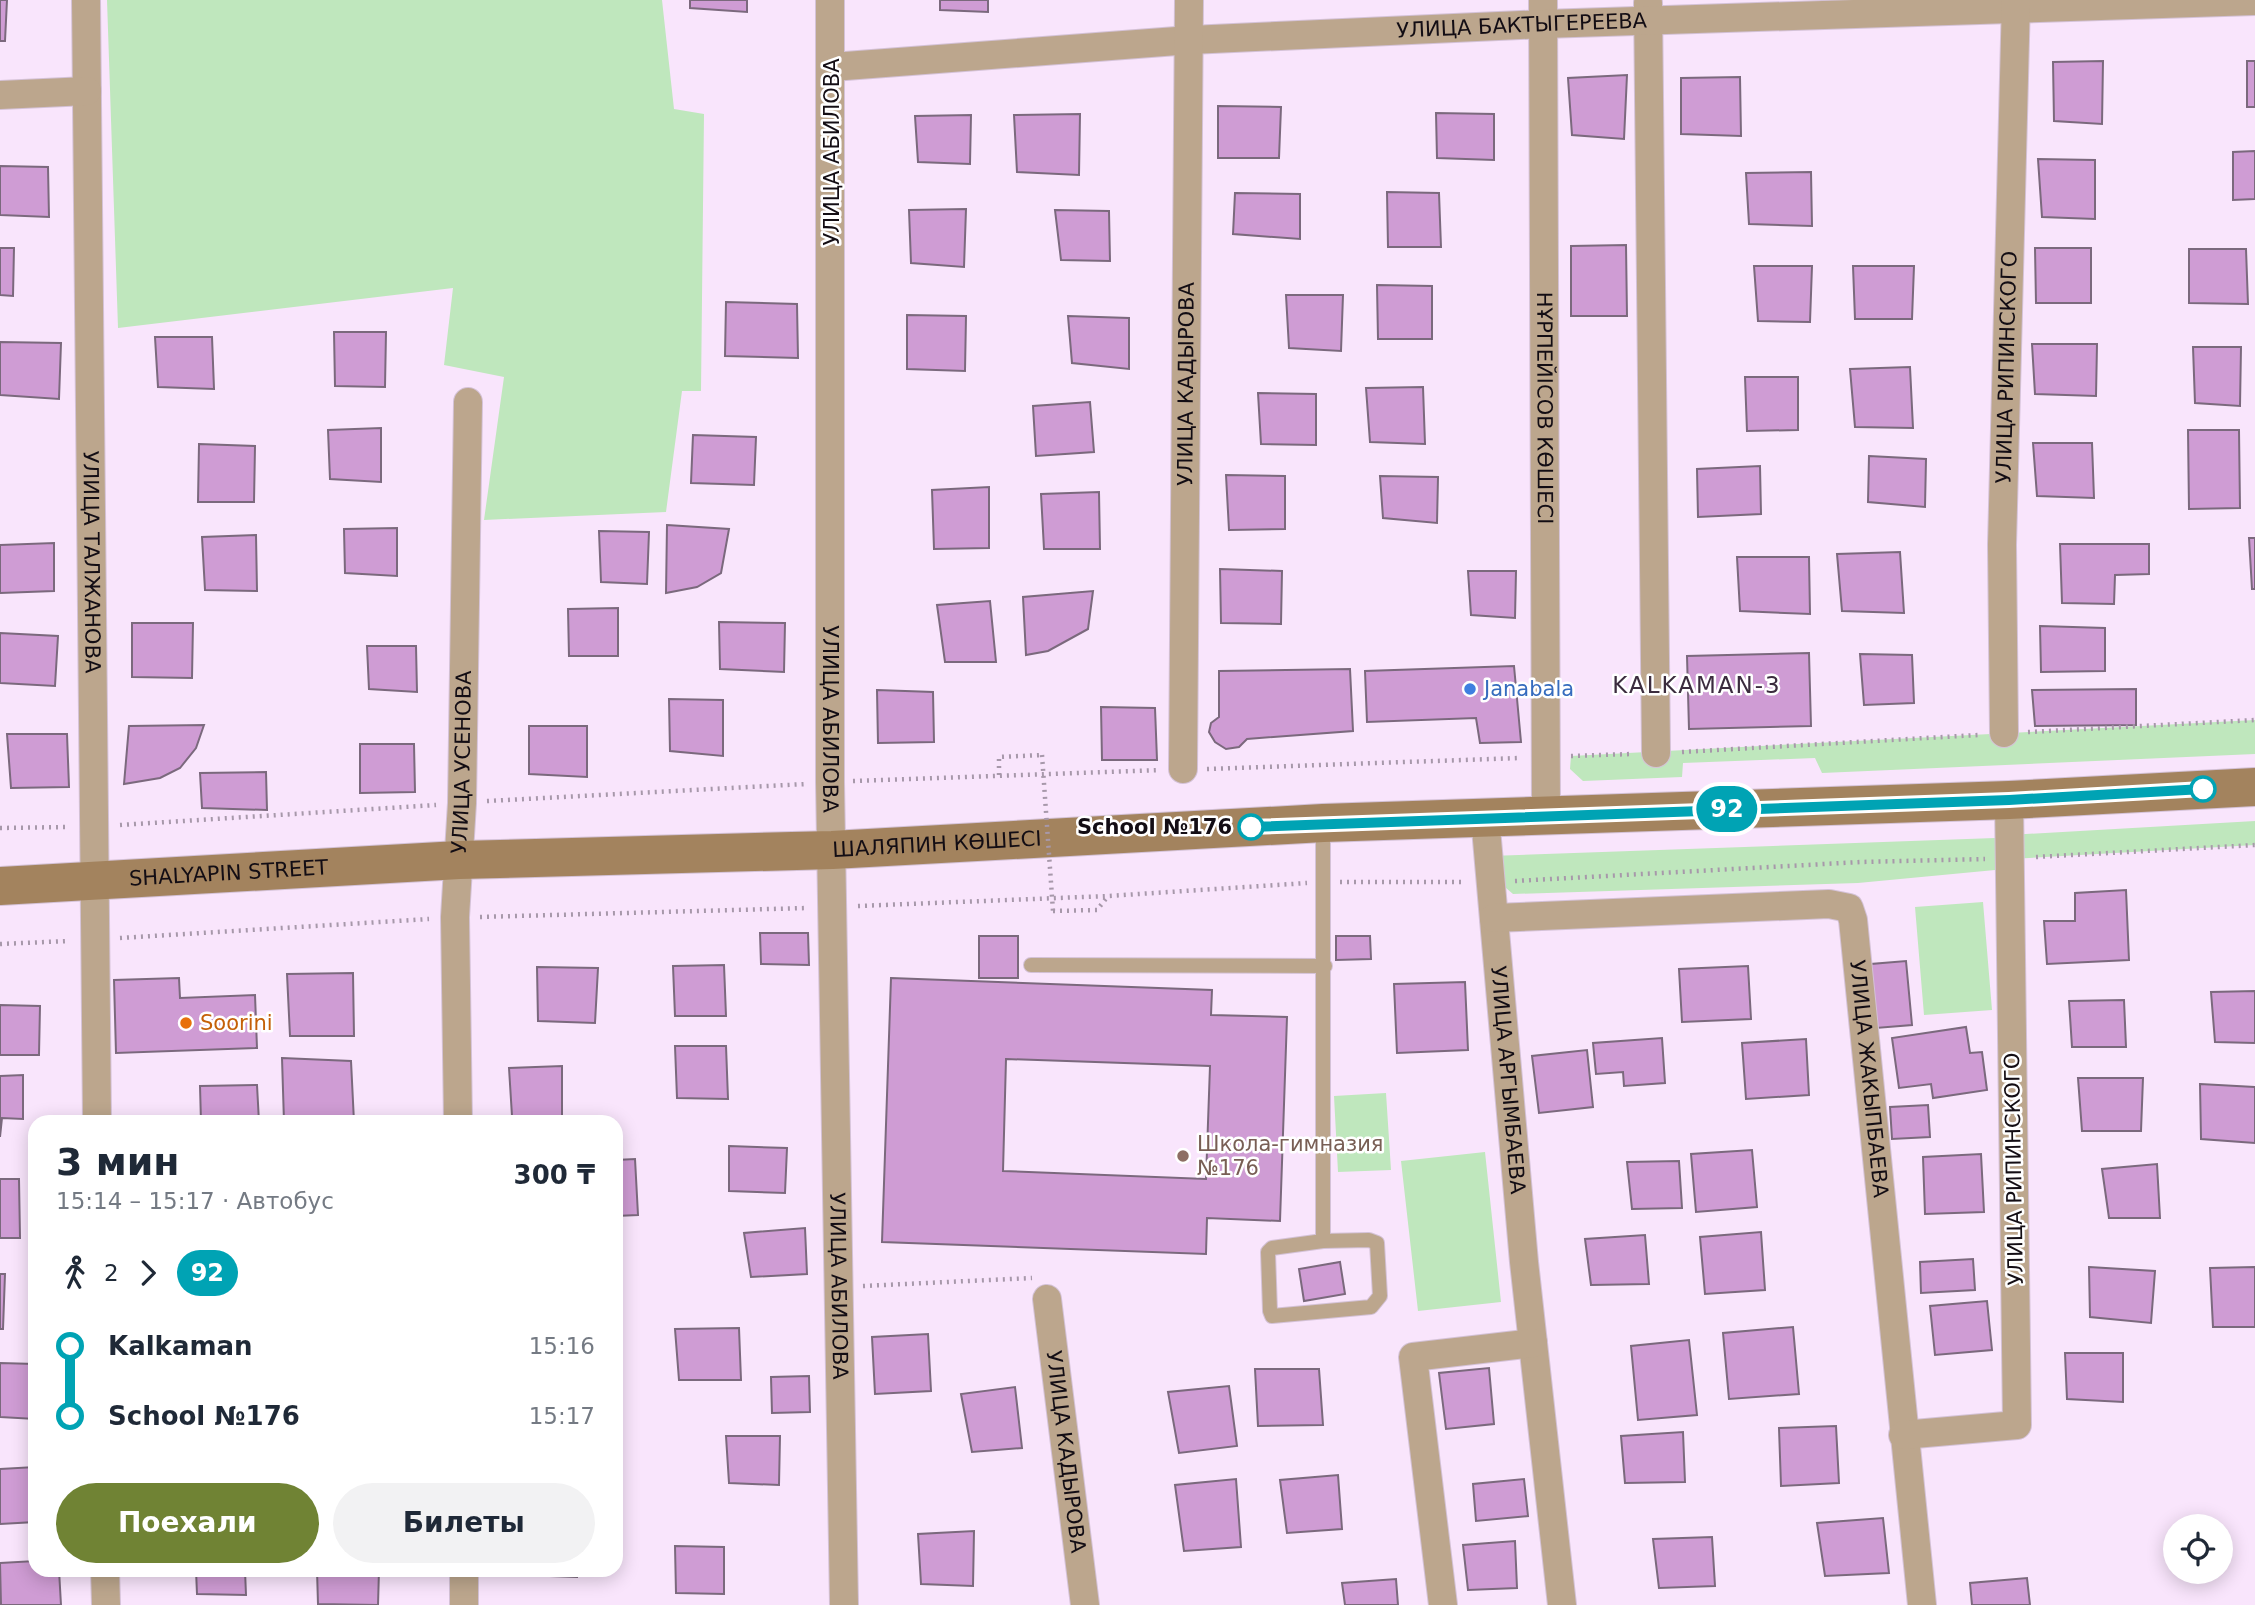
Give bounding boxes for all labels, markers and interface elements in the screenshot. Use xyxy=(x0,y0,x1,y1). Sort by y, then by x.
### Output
street label: УЛИЦА БАКТЫГЕРЕЕВА xyxy=(1396,9,1648,43)
street label: УЛИЦА АБИЛОВА xyxy=(820,58,844,246)
street label: УЛИЦА РИПИНСКОГО xyxy=(1992,250,2022,484)
street label: УЛИЦА КАДЫРОВА xyxy=(1173,281,1199,486)
street label: НҰРПЕЙІСОВ КӨШЕСІ xyxy=(1532,292,1557,524)
street label: УЛИЦА ТАЛЖАНОВА xyxy=(78,450,105,674)
street label: УЛИЦА АБИЛОВА xyxy=(818,625,843,813)
street label: УЛИЦА УСЕНОВА xyxy=(447,670,476,855)
district label: KALKAMAN-3 xyxy=(1612,672,1782,698)
place label: Janabala xyxy=(1482,677,1574,701)
marker: Janabala xyxy=(1462,681,1478,697)
unlabelled marker xyxy=(2190,776,2216,802)
line badge: 92 xyxy=(1696,786,1758,832)
text: 92 xyxy=(1710,795,1744,823)
marker: School №176 xyxy=(1238,814,1264,840)
place label: School №176 xyxy=(1077,815,1232,839)
street label: ШАЛЯПИН КӨШЕСІ xyxy=(832,826,1042,862)
street label: SHALYAPIN STREET xyxy=(128,855,329,891)
street label: УЛИЦА ЖАКЫПБАЕВА xyxy=(1845,959,1893,1199)
street label: УЛИЦА АРГЫМБАЕВА xyxy=(1486,965,1530,1196)
place label: Soorini xyxy=(200,1011,273,1035)
marker: Soorini xyxy=(178,1015,194,1031)
street label: УЛИЦА РИПИНСКОГО xyxy=(2000,1052,2028,1286)
place label: Школа-гимназия №176 xyxy=(1197,1132,1383,1180)
text: 3 мин xyxy=(56,1140,180,1184)
marker: Школа-гимназия №176 xyxy=(1175,1148,1191,1164)
text: 300 ₸ xyxy=(514,1160,595,1190)
text: 15:14 – 15:17 · Автобус xyxy=(56,1188,334,1214)
street label: УЛИЦА АБИЛОВА xyxy=(825,1192,852,1380)
icon: walk xyxy=(56,1254,94,1292)
icon: forward xyxy=(129,1254,167,1292)
text: 92 xyxy=(191,1259,224,1287)
text: 2 xyxy=(104,1260,119,1286)
text: Kalkaman xyxy=(108,1331,253,1361)
text: 15:16 xyxy=(529,1333,595,1359)
street label: УЛИЦА КАДЫРОВА xyxy=(1042,1349,1091,1555)
text: School №176 xyxy=(108,1401,300,1431)
text: 15:17 xyxy=(529,1403,595,1429)
button: Поехали xyxy=(56,1483,319,1563)
button: Билеты xyxy=(333,1483,595,1563)
map controls xyxy=(2163,1514,2233,1584)
button: locate xyxy=(2163,1514,2233,1584)

